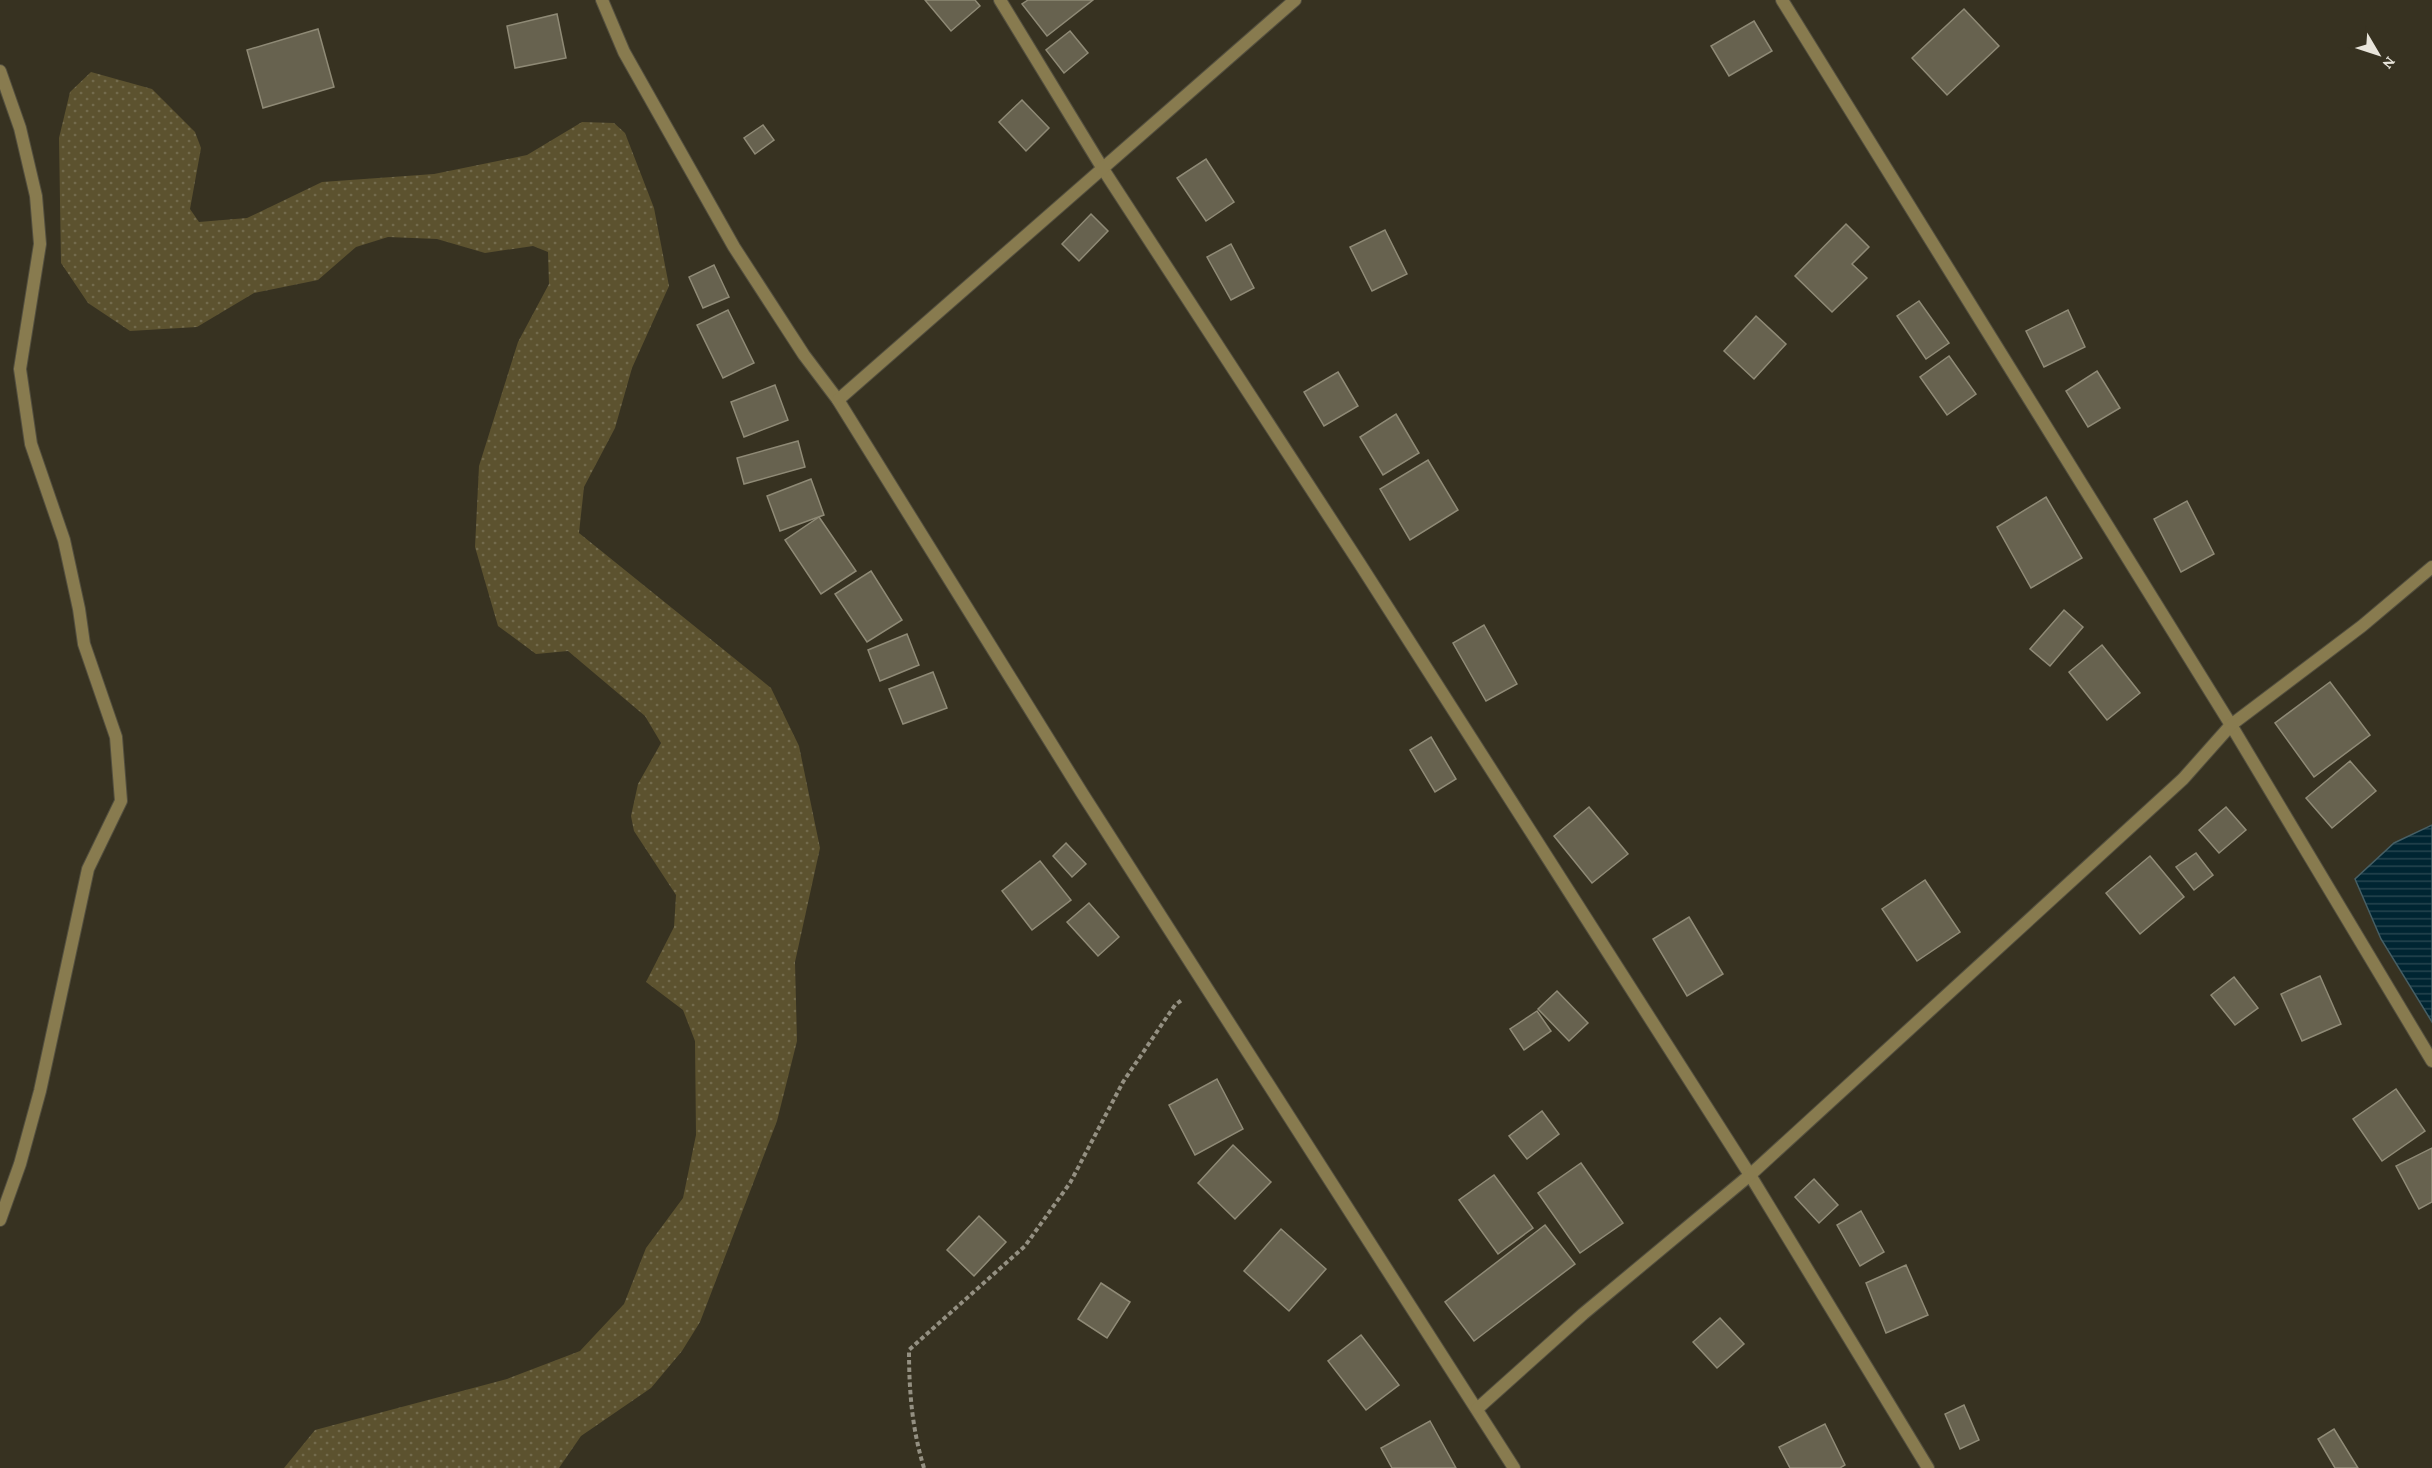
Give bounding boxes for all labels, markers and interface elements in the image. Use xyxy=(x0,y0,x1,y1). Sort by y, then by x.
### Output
north arrow xyxy=(2348,24,2408,84)
text: N xyxy=(2379,54,2399,73)

